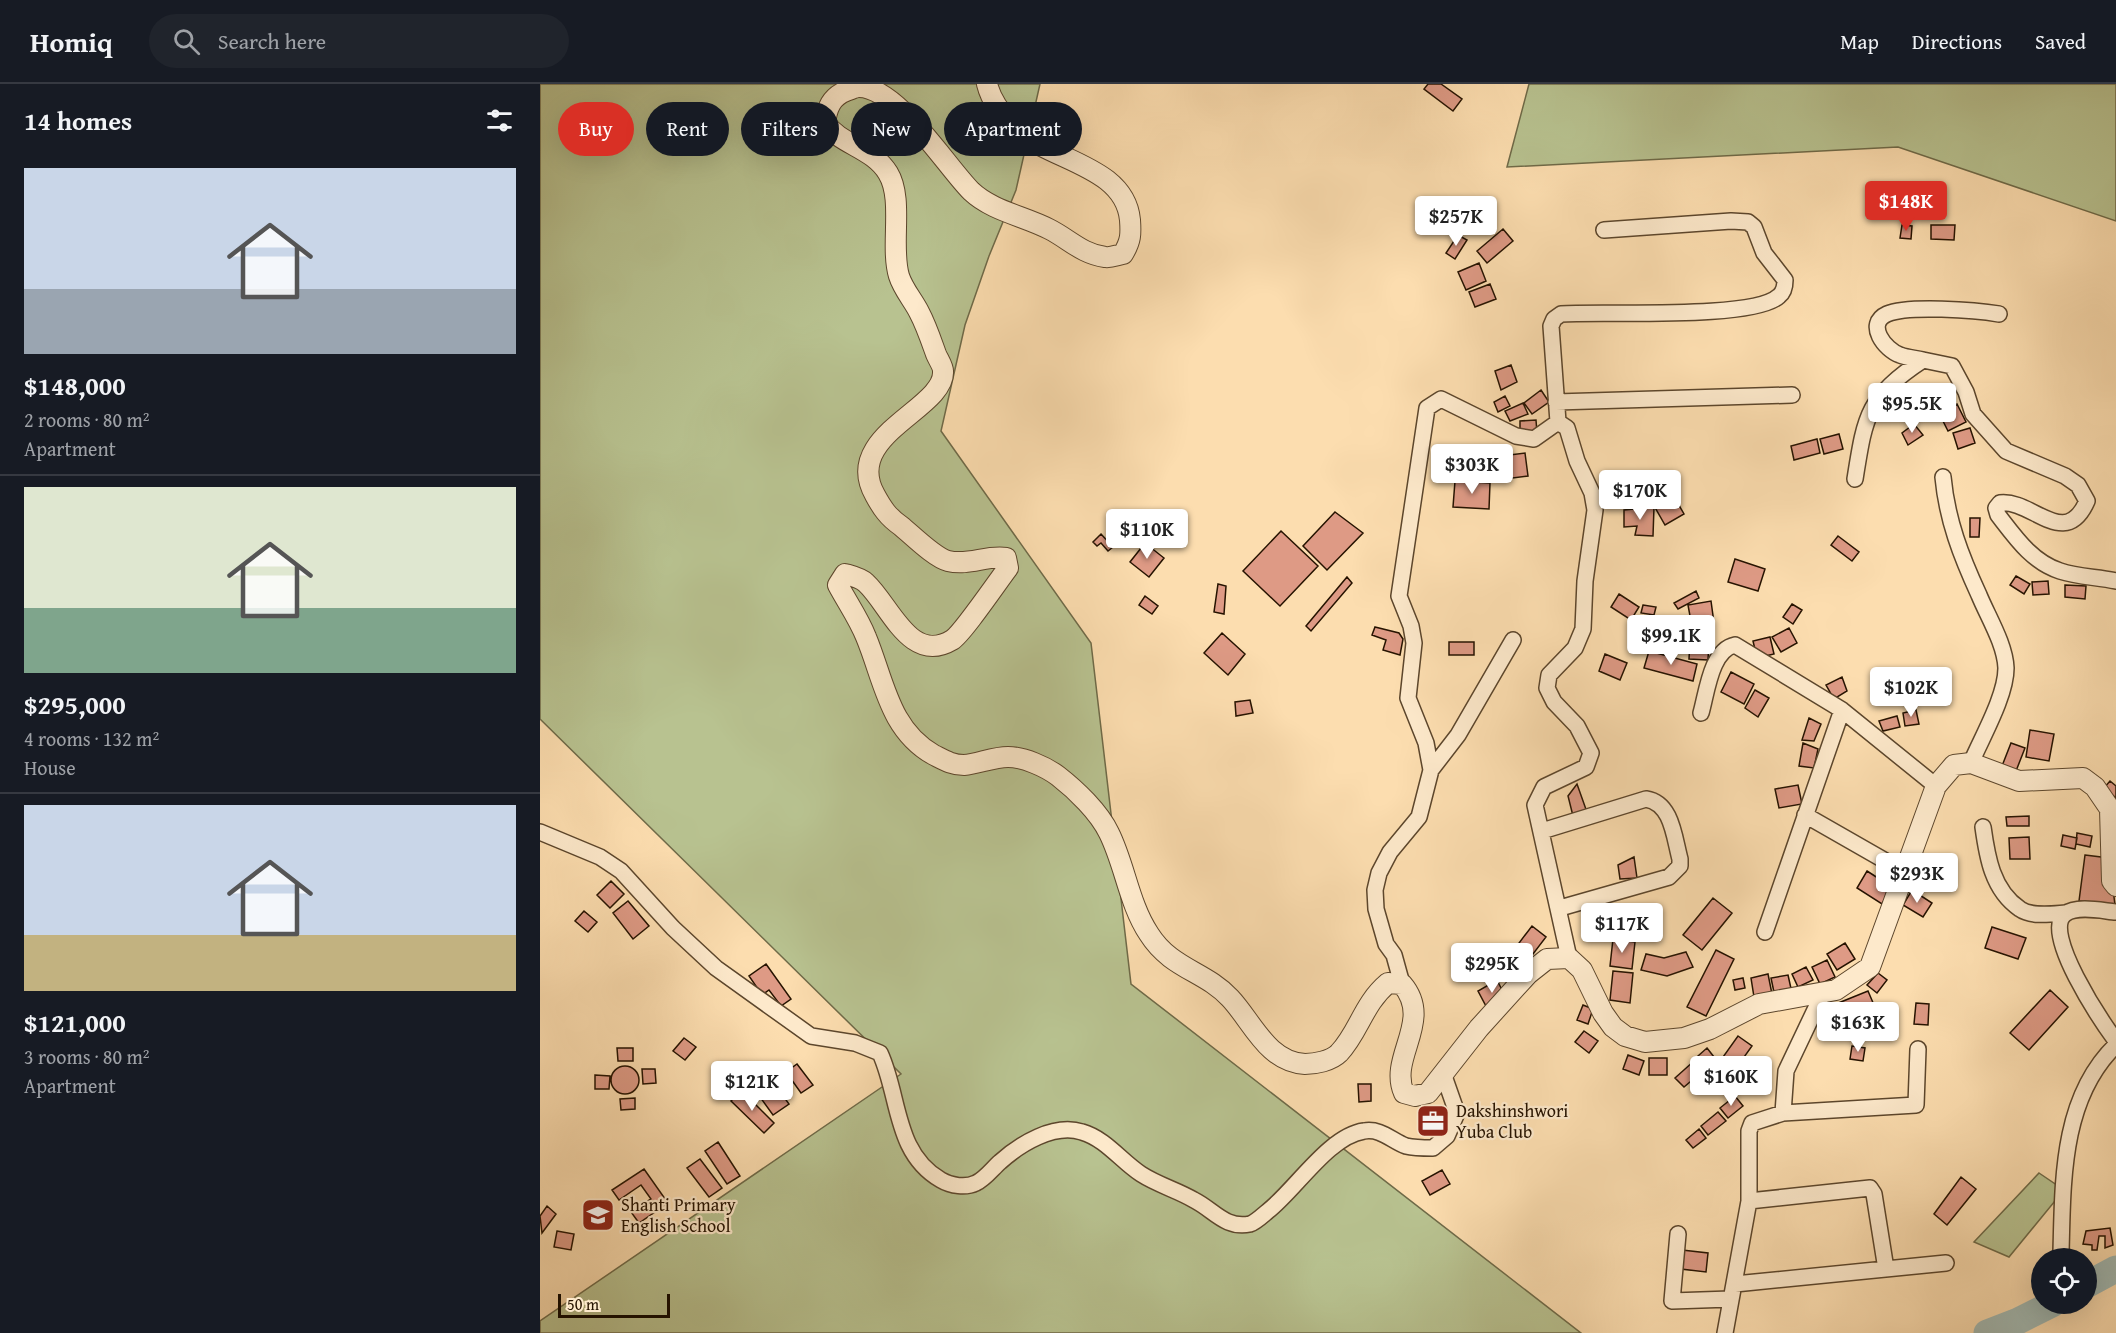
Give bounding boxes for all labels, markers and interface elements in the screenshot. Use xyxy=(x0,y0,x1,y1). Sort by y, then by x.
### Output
search box xyxy=(149,14,569,68)
text: Homiq xyxy=(30,21,113,62)
icon: search xyxy=(170,25,203,58)
text: Search here xyxy=(218,25,326,57)
text: Map xyxy=(1840,26,1879,57)
text: Directions xyxy=(1912,26,2002,57)
text: Saved xyxy=(2035,26,2086,57)
text: 14 homes xyxy=(24,101,132,140)
chip: Buy xyxy=(558,102,634,156)
chip: Rent xyxy=(646,102,729,156)
chip: Filters xyxy=(741,102,839,156)
chip: New xyxy=(851,102,932,156)
chip: Apartment xyxy=(944,102,1082,156)
icon: filters xyxy=(483,104,516,137)
pin: $148K xyxy=(1864,181,1948,232)
text: $148K xyxy=(1879,186,1933,215)
pin: $257K xyxy=(1414,196,1498,247)
text: $257K xyxy=(1429,201,1483,230)
icon: home xyxy=(216,207,324,315)
text: $148,000 xyxy=(24,366,126,405)
pin: $95.5K xyxy=(1863,383,1961,434)
text: $95.5K xyxy=(1882,388,1942,417)
text: 2 rooms · 80 m² xyxy=(24,405,150,434)
text: Apartment xyxy=(24,434,116,463)
pin: $303K xyxy=(1430,444,1514,495)
text: $303K xyxy=(1445,449,1499,478)
pin: $170K xyxy=(1598,470,1682,521)
text: $170K xyxy=(1613,475,1667,504)
pin: $110K xyxy=(1105,509,1189,560)
text: $110K xyxy=(1120,514,1174,543)
icon: home xyxy=(216,526,324,634)
pin: $99.1K xyxy=(1622,615,1720,666)
text: $99.1K xyxy=(1641,620,1701,649)
pin: $102K xyxy=(1869,667,1953,718)
text: $102K xyxy=(1884,672,1938,701)
text: $295,000 xyxy=(24,685,126,724)
text: 4 rooms · 132 m² xyxy=(24,724,159,753)
text: House xyxy=(24,753,76,782)
icon: home xyxy=(216,844,324,952)
pin: $293K xyxy=(1875,853,1959,904)
text: $293K xyxy=(1890,858,1944,887)
pin: $117K xyxy=(1580,903,1664,954)
text: $117K xyxy=(1595,908,1649,937)
pin: $295K xyxy=(1450,943,1534,994)
text: $295K xyxy=(1465,948,1519,977)
pin: $163K xyxy=(1816,1002,1900,1053)
text: $121,000 xyxy=(24,1003,126,1042)
text: $163K xyxy=(1831,1007,1885,1036)
text: 3 rooms · 80 m² xyxy=(24,1042,150,1071)
pin: $160K xyxy=(1689,1056,1773,1107)
pin: $121K xyxy=(710,1061,794,1112)
text: $160K xyxy=(1704,1061,1758,1090)
text: $121K xyxy=(725,1066,779,1095)
text: Apartment xyxy=(24,1071,116,1100)
place label: Dakshinshwori Yuba Club xyxy=(1456,1097,1568,1145)
office icon: Dakshinshwori Yuba Club xyxy=(1415,1103,1451,1139)
place label: Shanti Primary English School xyxy=(621,1191,736,1239)
school or university icon: Shanti Primary English School xyxy=(580,1197,616,1233)
map controls xyxy=(2031,1248,2097,1314)
button: locate xyxy=(2031,1248,2097,1314)
scale bar xyxy=(558,1291,670,1318)
text: 50 m xyxy=(567,1292,599,1316)

